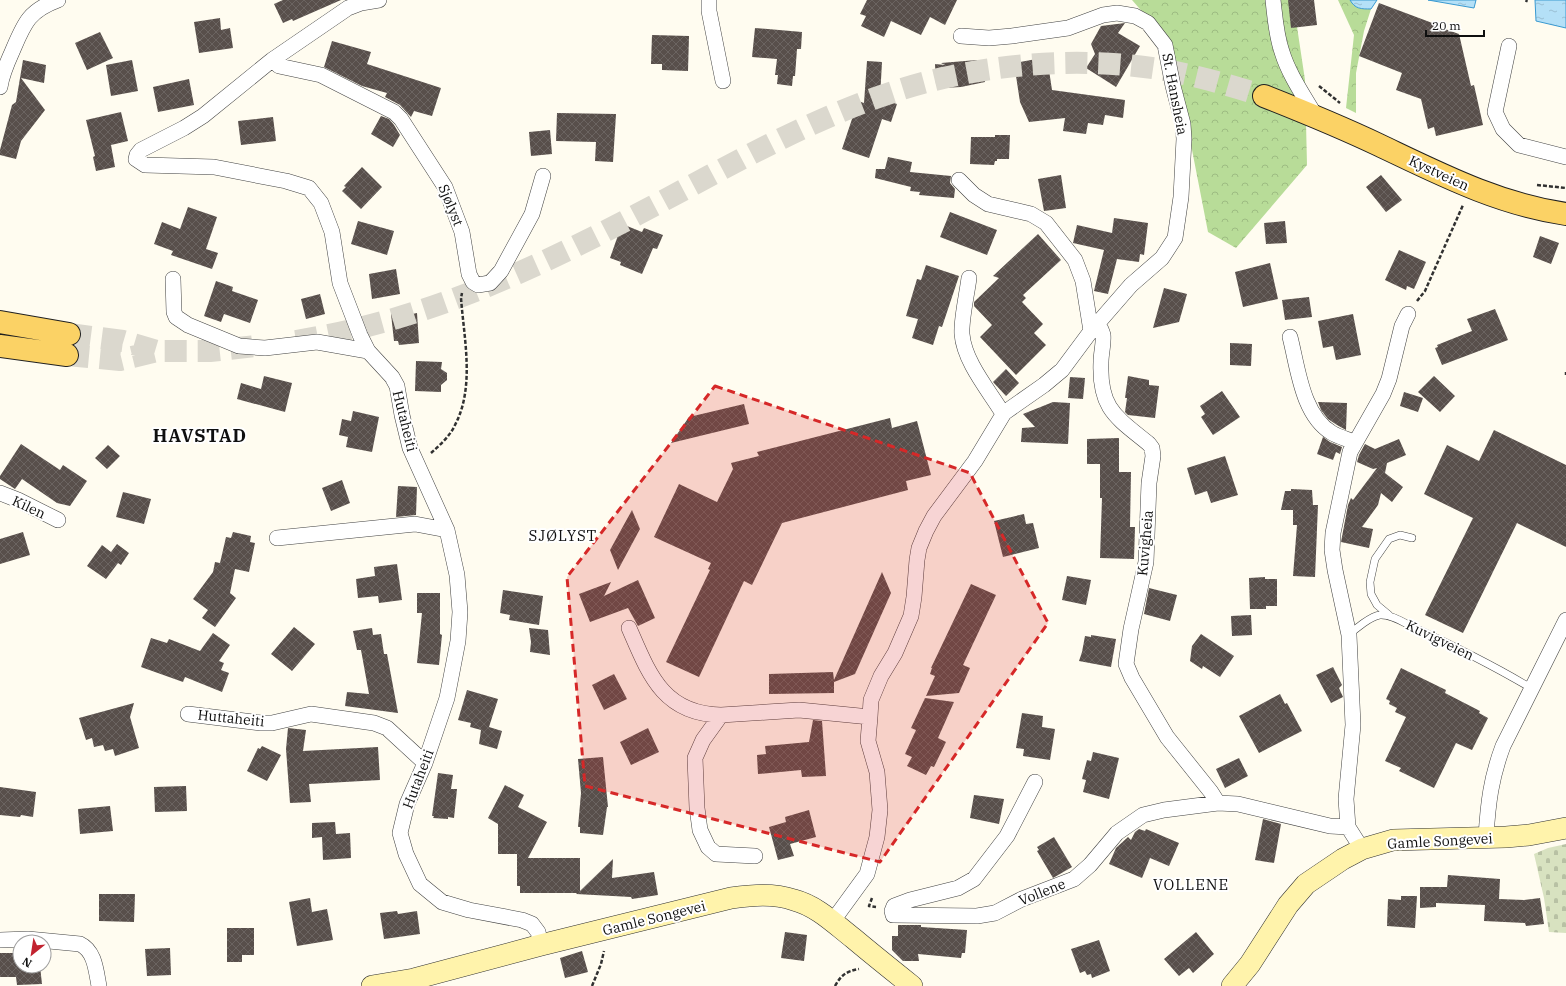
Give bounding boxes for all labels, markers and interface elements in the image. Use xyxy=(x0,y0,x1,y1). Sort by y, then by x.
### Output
scale bar xyxy=(1426,12,1484,38)
text: 20 m xyxy=(1432,18,1461,33)
street label: St. Hansheia xyxy=(1158,52,1192,137)
street label: Kystveien xyxy=(1406,151,1472,195)
street label: Sjølyst xyxy=(434,181,468,229)
street label: Hutaheiti xyxy=(389,389,421,453)
district label: HAVSTAD xyxy=(153,424,247,447)
street label: Kilen xyxy=(9,491,49,523)
street label: Kuvigheia xyxy=(1133,509,1157,577)
district label: SJØLYST xyxy=(529,526,597,545)
street label: Kuvigveien xyxy=(1403,616,1477,664)
street label: Huttaheiti xyxy=(197,706,265,730)
street label: Hutaheiti xyxy=(398,747,438,811)
street label: Gamle Songevei xyxy=(1387,829,1493,853)
street label: Vollene xyxy=(1016,875,1068,909)
district label: VOLLENE xyxy=(1153,875,1229,894)
street label: Gamle Songevei xyxy=(601,897,707,939)
north arrow xyxy=(12,934,52,974)
text: N xyxy=(19,954,34,971)

